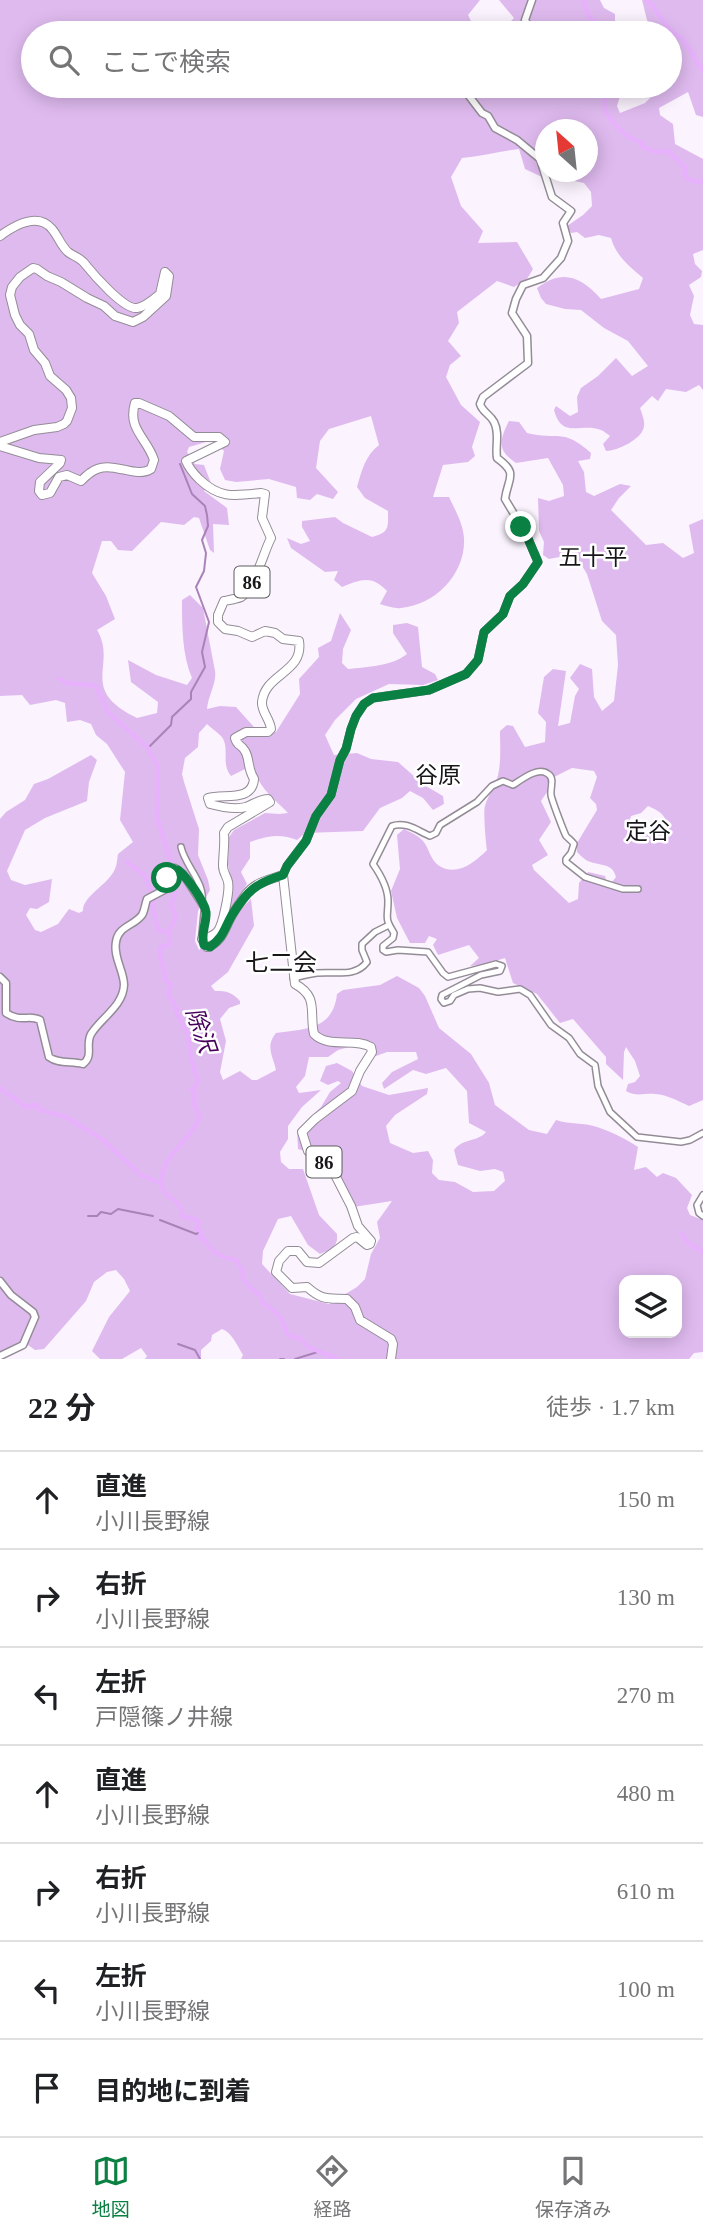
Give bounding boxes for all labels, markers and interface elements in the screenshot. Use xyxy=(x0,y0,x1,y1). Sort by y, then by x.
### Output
search box xyxy=(21,21,682,98)
icon: search xyxy=(45,41,83,79)
text: ここで検索 xyxy=(101,48,231,77)
north arrow xyxy=(535,119,598,182)
route end xyxy=(505,511,536,542)
district label: 五十平 xyxy=(559,545,628,570)
road number: 86 xyxy=(234,566,270,597)
district label: 谷原 xyxy=(415,763,461,788)
district label: 定谷 xyxy=(625,819,671,844)
route start xyxy=(151,862,182,893)
district label: 七二会 xyxy=(245,950,317,976)
water label: 除沢 xyxy=(181,1004,221,1059)
road number: 86 xyxy=(306,1146,342,1178)
map controls xyxy=(619,1275,682,1338)
button: layers xyxy=(619,1275,682,1338)
text: 22 分 xyxy=(28,1391,96,1424)
text: 徒歩 · 1.7 km xyxy=(546,1395,675,1420)
text: 直進 xyxy=(95,1472,147,1501)
icon: ahead xyxy=(28,1481,66,1519)
text: 150 m xyxy=(617,1487,675,1512)
text: 小川長野線 xyxy=(95,1509,210,1534)
text: 右折 xyxy=(95,1570,147,1599)
icon: right xyxy=(28,1579,66,1617)
text: 130 m xyxy=(617,1585,675,1610)
text: 小川長野線 xyxy=(95,1607,210,1632)
text: 左折 xyxy=(95,1668,147,1697)
icon: left xyxy=(28,1677,66,1715)
text: 270 m xyxy=(617,1683,675,1708)
text: 戸隠篠ノ井線 xyxy=(95,1705,233,1730)
text: 直進 xyxy=(95,1766,147,1795)
icon: ahead xyxy=(28,1775,66,1813)
text: 480 m xyxy=(617,1781,675,1806)
text: 小川長野線 xyxy=(95,1803,210,1828)
text: 右折 xyxy=(95,1864,147,1893)
icon: right xyxy=(28,1873,66,1911)
text: 610 m xyxy=(617,1879,675,1904)
text: 小川長野線 xyxy=(95,1901,210,1926)
text: 左折 xyxy=(95,1962,147,1991)
icon: left xyxy=(28,1971,66,2009)
text: 100 m xyxy=(617,1977,675,2002)
text: 小川長野線 xyxy=(95,1999,210,2024)
icon: arrive xyxy=(28,2069,66,2107)
text: 目的地に到着 xyxy=(95,2077,251,2106)
tab: 地図 xyxy=(92,2152,130,2221)
tab: 経路 xyxy=(313,2152,351,2221)
tab: 保存済み xyxy=(535,2152,611,2221)

